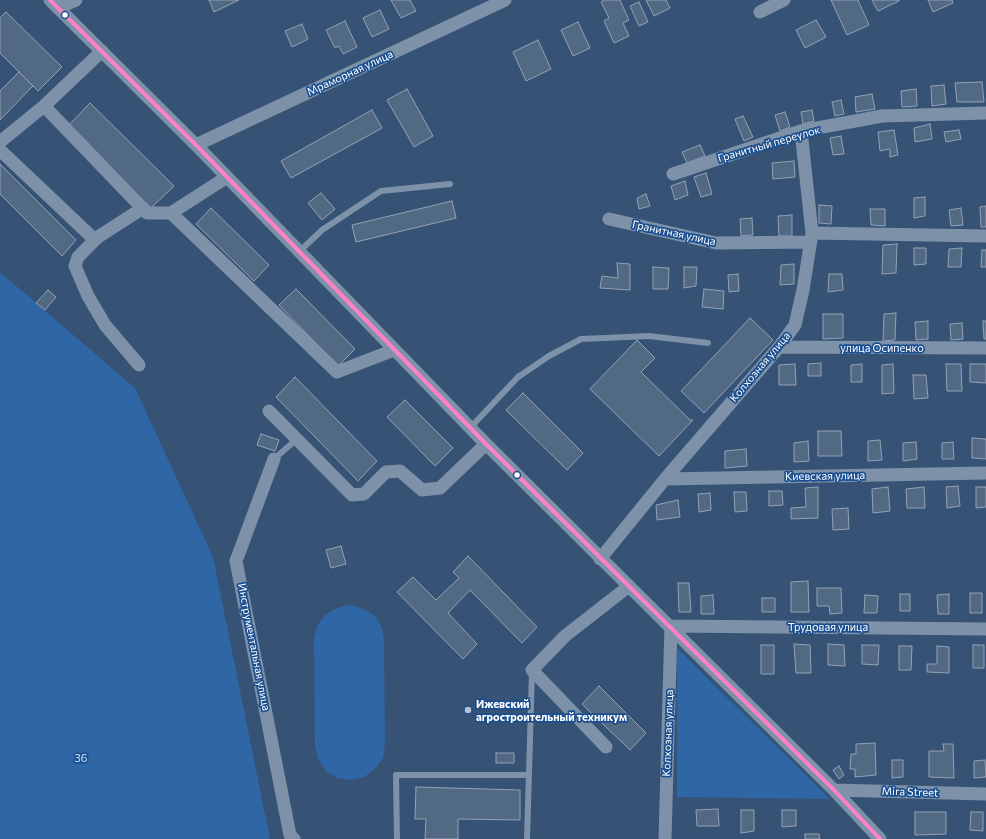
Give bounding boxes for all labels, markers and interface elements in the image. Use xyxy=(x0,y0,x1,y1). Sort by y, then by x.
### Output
unlabelled marker xyxy=(60,10,70,20)
street label: Мраморная улица xyxy=(305,47,395,99)
street label: Гранитный переулок xyxy=(716,123,822,165)
street label: Гранитная улица xyxy=(631,218,717,248)
street label: Колхозная улица xyxy=(727,329,793,405)
street label: улица Осипенко xyxy=(840,341,924,355)
street label: Киевская улица xyxy=(785,469,865,483)
unlabelled marker xyxy=(512,470,522,480)
street label: Инструментальная улица xyxy=(235,582,273,712)
street label: Трудовая улица xyxy=(788,620,868,634)
street label: Колхозная улица xyxy=(660,689,676,777)
place label: Ижевский агростроительный техникум xyxy=(476,697,627,723)
marker: Ижевский агростроительный техникум xyxy=(463,705,473,715)
park label: 36 xyxy=(75,751,87,765)
street label: Mira Street xyxy=(881,784,939,800)

